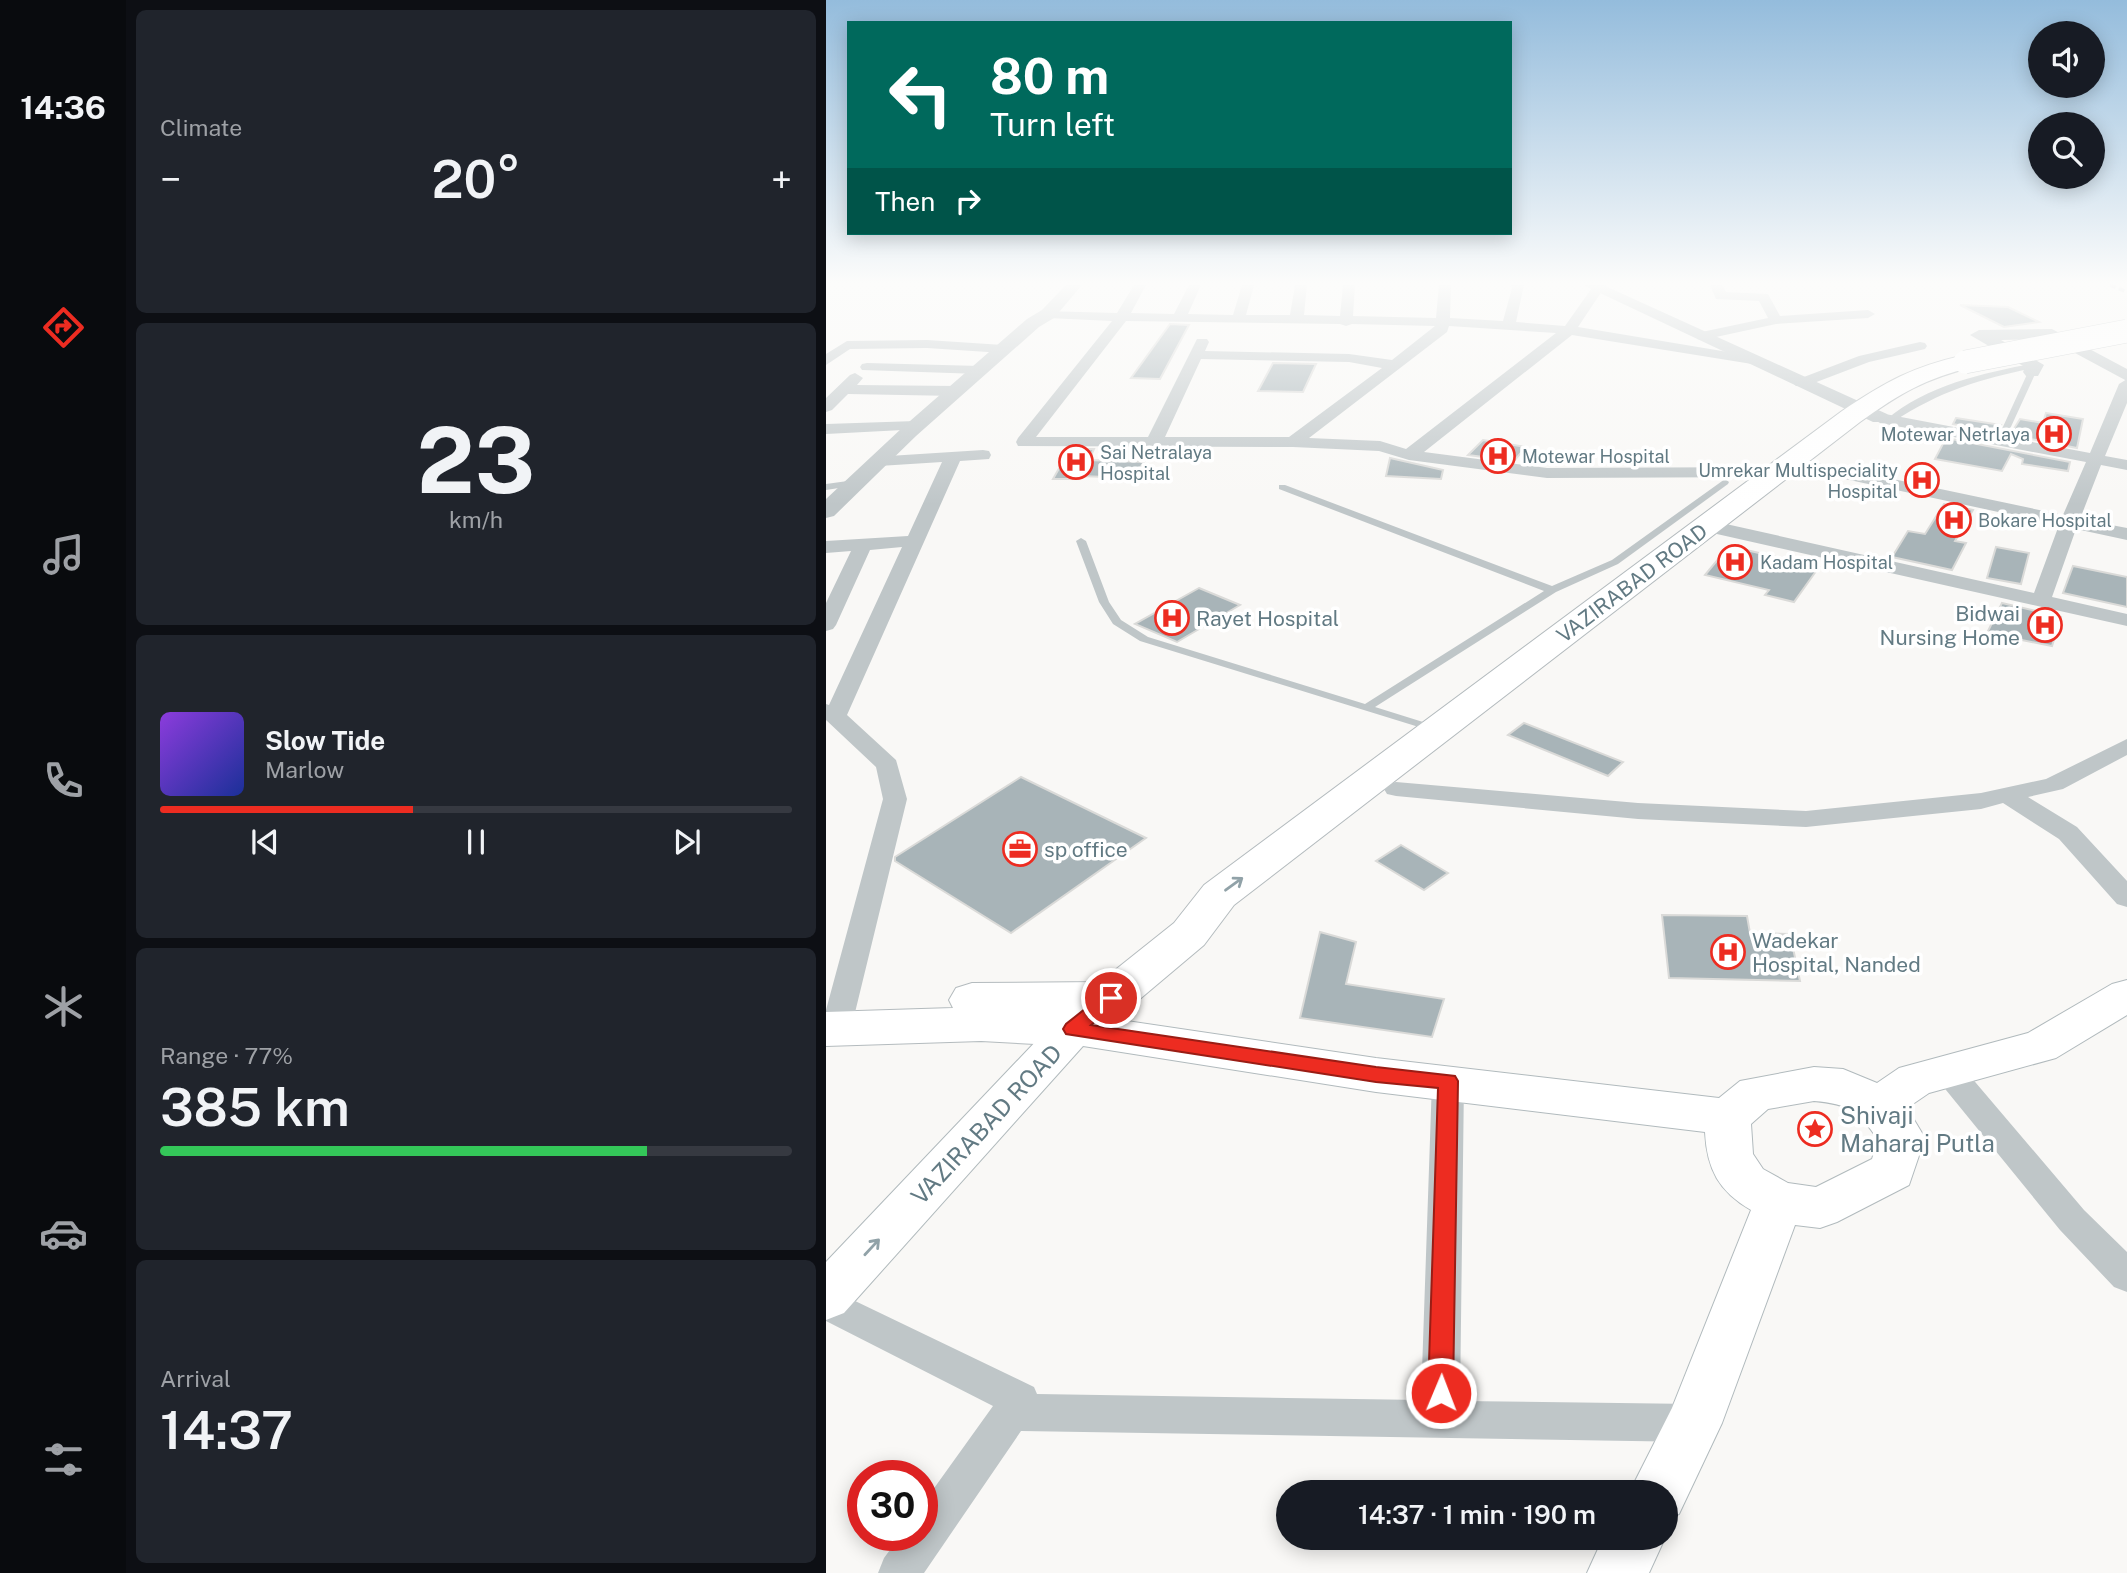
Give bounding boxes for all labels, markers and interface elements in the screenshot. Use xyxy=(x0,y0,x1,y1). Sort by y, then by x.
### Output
map controls xyxy=(2028,21,2105,189)
button: sound xyxy=(2028,21,2105,98)
text: 80 m xyxy=(990,47,1109,105)
icon: left xyxy=(875,49,966,140)
text: 14:36 xyxy=(20,89,106,126)
text: Turn left xyxy=(990,106,1115,143)
button: search xyxy=(2028,112,2105,189)
text: Climate xyxy=(160,114,242,141)
text: 20° xyxy=(431,149,521,210)
text: − xyxy=(160,157,181,202)
text: + xyxy=(771,157,792,202)
icon: right xyxy=(949,182,987,220)
text: Then xyxy=(875,186,935,217)
icon: directions xyxy=(39,303,88,352)
text: 23 xyxy=(417,407,535,513)
hospital icon: Motewar Netrlaya xyxy=(2035,415,2073,453)
place label: Motewar Netrlaya xyxy=(1881,424,2030,445)
hospital icon: Motewar Hospital xyxy=(1479,437,1517,475)
place label: Sai Netralaya Hospital xyxy=(1100,442,1212,484)
hospital icon: Sai Netralaya Hospital xyxy=(1057,443,1095,481)
place label: Motewar Hospital xyxy=(1522,446,1670,467)
place label: Umrekar Multispeciality Hospital xyxy=(1698,460,1898,502)
hospital icon: Umrekar Multispeciality Hospital xyxy=(1903,461,1941,499)
hospital icon: Bokare Hospital xyxy=(1935,501,1973,539)
text: km/h xyxy=(449,506,503,533)
place label: Bokare Hospital xyxy=(1978,510,2112,531)
street label: VAZIRABAD ROAD xyxy=(1552,518,1712,648)
icon: music xyxy=(39,530,88,579)
hospital icon: Kadam Hospital xyxy=(1716,543,1754,581)
place label: Kadam Hospital xyxy=(1760,552,1893,573)
hospital icon: Rayet Hospital xyxy=(1153,599,1191,637)
place label: Bidwai Nursing Home xyxy=(1880,601,2020,650)
place label: Rayet Hospital xyxy=(1196,606,1339,631)
hospital icon: Bidwai Nursing Home xyxy=(2026,606,2064,644)
text: Slow Tide xyxy=(265,725,385,756)
icon: phone xyxy=(39,756,88,805)
text: Marlow xyxy=(265,756,344,783)
icon: previous xyxy=(246,823,284,861)
icon: pause xyxy=(457,823,495,861)
icon: next xyxy=(668,823,706,861)
office icon: sp office xyxy=(1001,830,1039,868)
place label: sp office xyxy=(1044,837,1128,862)
one-way arrow xyxy=(1224,877,1243,891)
place label: Wadekar Hospital, Nanded xyxy=(1752,928,1921,977)
hospital icon: Wadekar Hospital, Nanded xyxy=(1709,933,1747,971)
pin xyxy=(1081,968,1141,1028)
icon: arrive xyxy=(1092,979,1130,1017)
icon: climate xyxy=(39,982,88,1031)
street label: VAZIRABAD ROAD xyxy=(905,1038,1067,1210)
text: Range · 77% xyxy=(160,1042,293,1069)
text: 385 km xyxy=(160,1077,350,1138)
place label: Shivaji Maharaj Putla xyxy=(1840,1101,1995,1157)
place icon: Shivaji Maharaj Putla xyxy=(1796,1110,1834,1148)
icon: car xyxy=(39,1209,88,1258)
one-way arrow xyxy=(864,1239,881,1256)
position arrow xyxy=(1404,1356,1478,1430)
text: Arrival xyxy=(160,1365,231,1392)
text: 14:37 xyxy=(160,1400,293,1461)
icon: filters xyxy=(39,1435,88,1484)
speed limit sign: 30 xyxy=(847,1460,938,1551)
text: 14:37 · 1 min · 190 m xyxy=(1358,1499,1596,1530)

